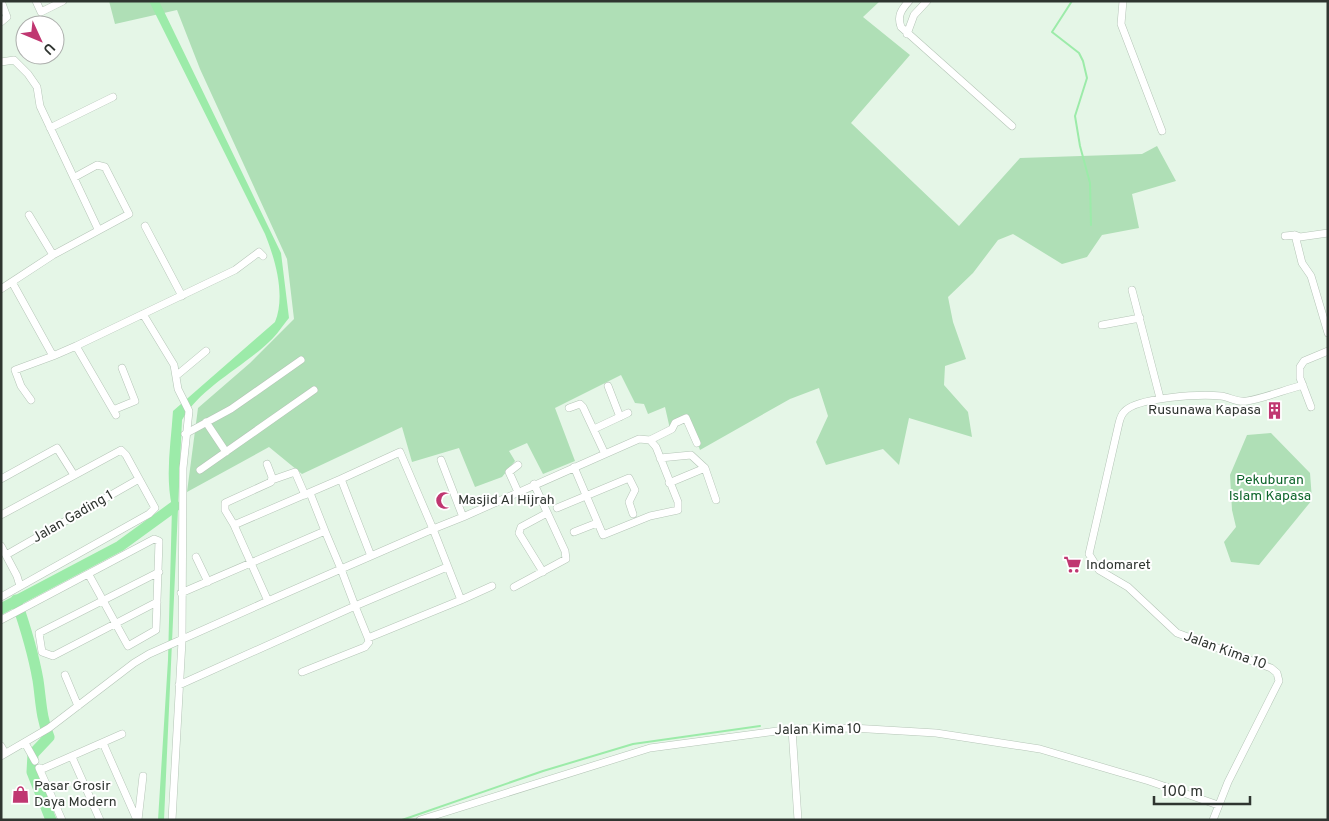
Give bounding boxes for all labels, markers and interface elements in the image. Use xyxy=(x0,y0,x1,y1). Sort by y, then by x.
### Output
north arrow xyxy=(15,15,65,65)
text: U xyxy=(39,38,58,57)
building icon: Rusunawa Kapasa xyxy=(1265,400,1285,420)
place label: Rusunawa Kapasa xyxy=(1148,402,1261,419)
park label: Pekuburan Islam Kapasa xyxy=(1229,472,1311,505)
street label: Jalan Gading 1 xyxy=(30,487,116,547)
mosque icon: Masjid Al Hijrah xyxy=(434,490,454,510)
place label: Masjid Al Hijrah xyxy=(458,492,555,509)
supermarket icon: Indomaret xyxy=(1062,555,1082,575)
place label: Indomaret xyxy=(1086,557,1151,574)
street label: Jalan Kima 10 xyxy=(1181,628,1269,674)
street label: Jalan Kima 10 xyxy=(774,721,862,739)
scale bar xyxy=(1154,774,1250,806)
place label: Pasar Grosir Daya Modern xyxy=(34,778,117,811)
text: 100 m xyxy=(1162,783,1203,802)
shop icon: Pasar Grosir Daya Modern xyxy=(10,784,30,804)

